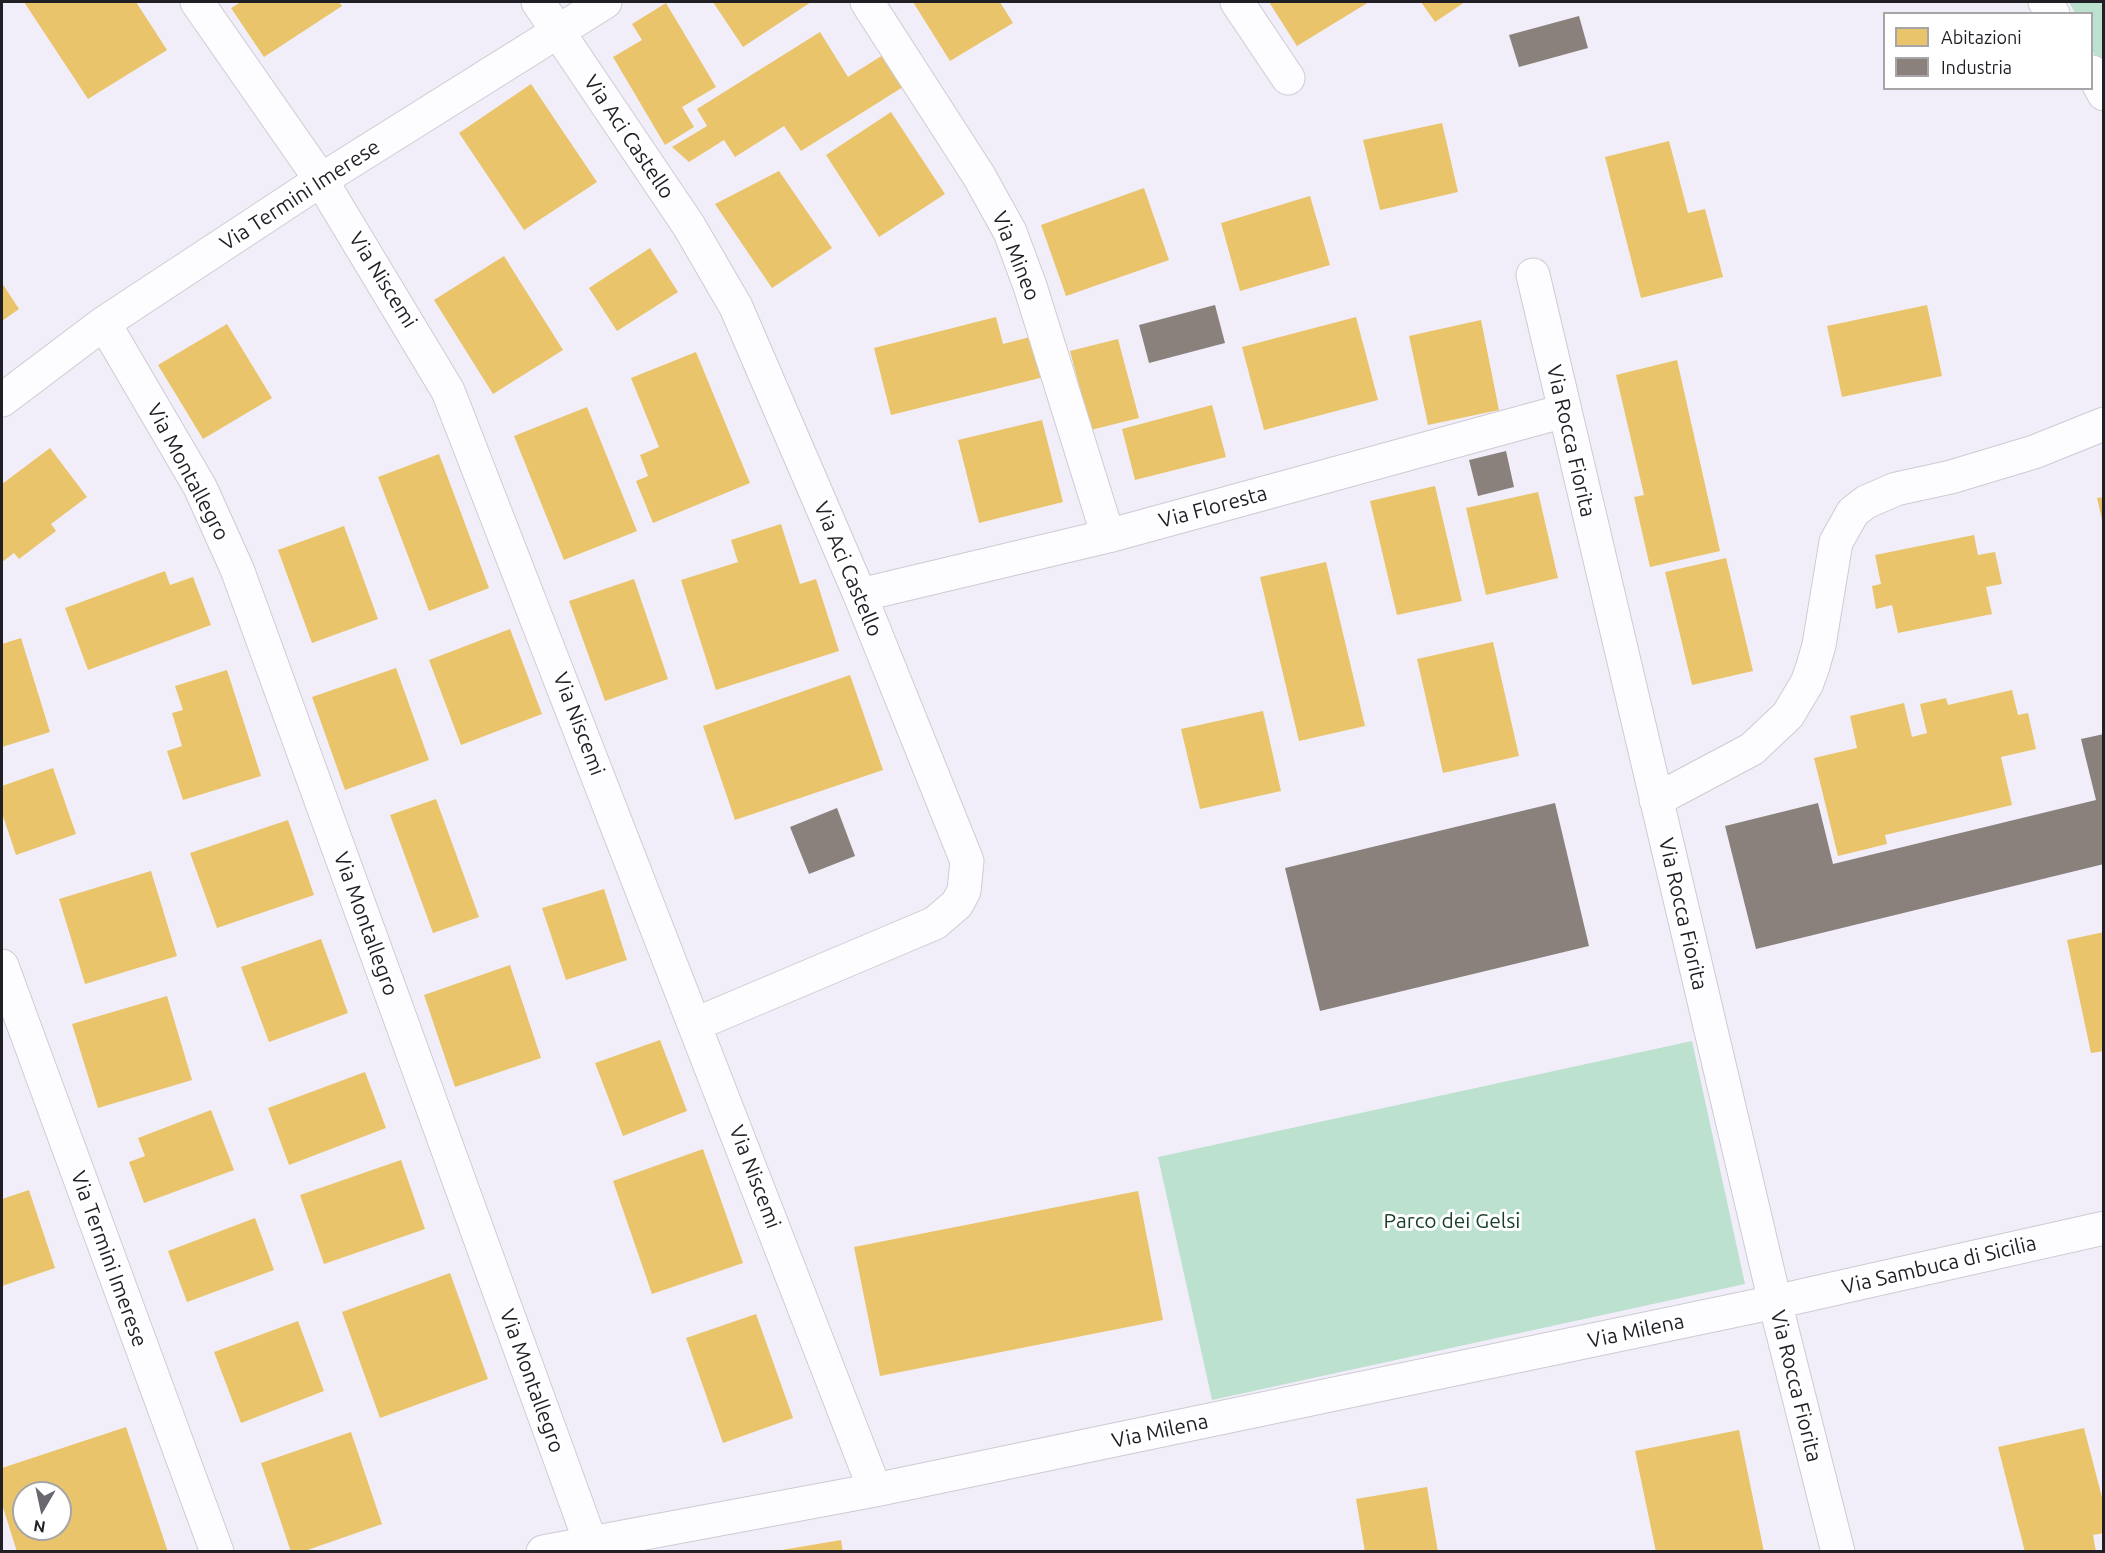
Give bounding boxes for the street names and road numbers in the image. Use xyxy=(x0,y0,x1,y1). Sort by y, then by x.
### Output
street label: Via Aci Castello xyxy=(578,70,680,204)
street label: Via Termini Imerese xyxy=(215,134,385,256)
street label: Via Mineo xyxy=(987,208,1045,304)
street label: Via Niscemi xyxy=(344,227,422,333)
street label: Via Rocca Fiorita xyxy=(1541,362,1601,520)
street label: Via Montallegro xyxy=(141,399,235,545)
street label: Via Floresta xyxy=(1156,480,1270,534)
street label: Via Aci Castello xyxy=(808,498,888,640)
street label: Via Niscemi xyxy=(548,669,610,779)
street label: Via Rocca Fiorita xyxy=(1653,835,1713,993)
street label: Via Montallegro xyxy=(328,849,404,999)
street label: Via Niscemi xyxy=(724,1122,786,1232)
street label: Via Termini Imerese xyxy=(65,1168,153,1350)
street label: Via Sambuca di Sicilia xyxy=(1839,1230,2039,1300)
street label: Via Montallegro xyxy=(494,1306,570,1456)
street label: Via Rocca Fiorita xyxy=(1765,1307,1827,1465)
street label: Via Milena xyxy=(1585,1308,1687,1354)
street label: Via Milena xyxy=(1109,1408,1211,1454)

